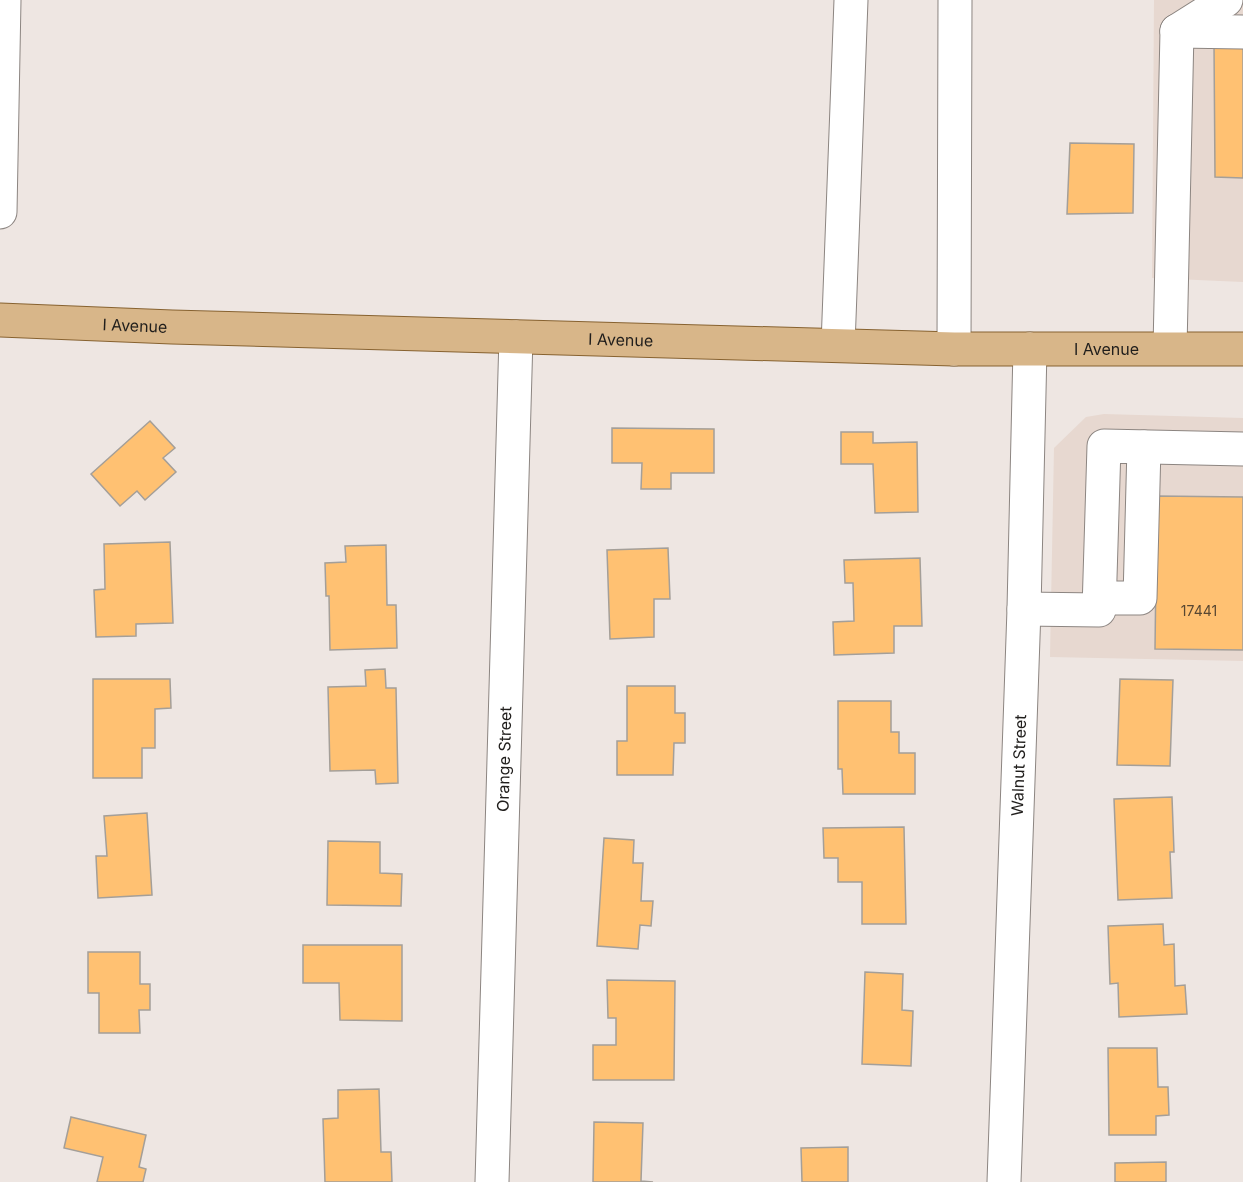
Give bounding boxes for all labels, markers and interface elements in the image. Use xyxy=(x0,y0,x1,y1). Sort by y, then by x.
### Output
street label: I Avenue xyxy=(102,314,168,337)
street label: I Avenue xyxy=(588,329,653,351)
street label: I Avenue xyxy=(1074,339,1139,359)
house number: 17441 xyxy=(1181,602,1217,619)
street label: Orange Street xyxy=(493,706,516,812)
street label: Walnut Street xyxy=(1007,714,1030,816)

